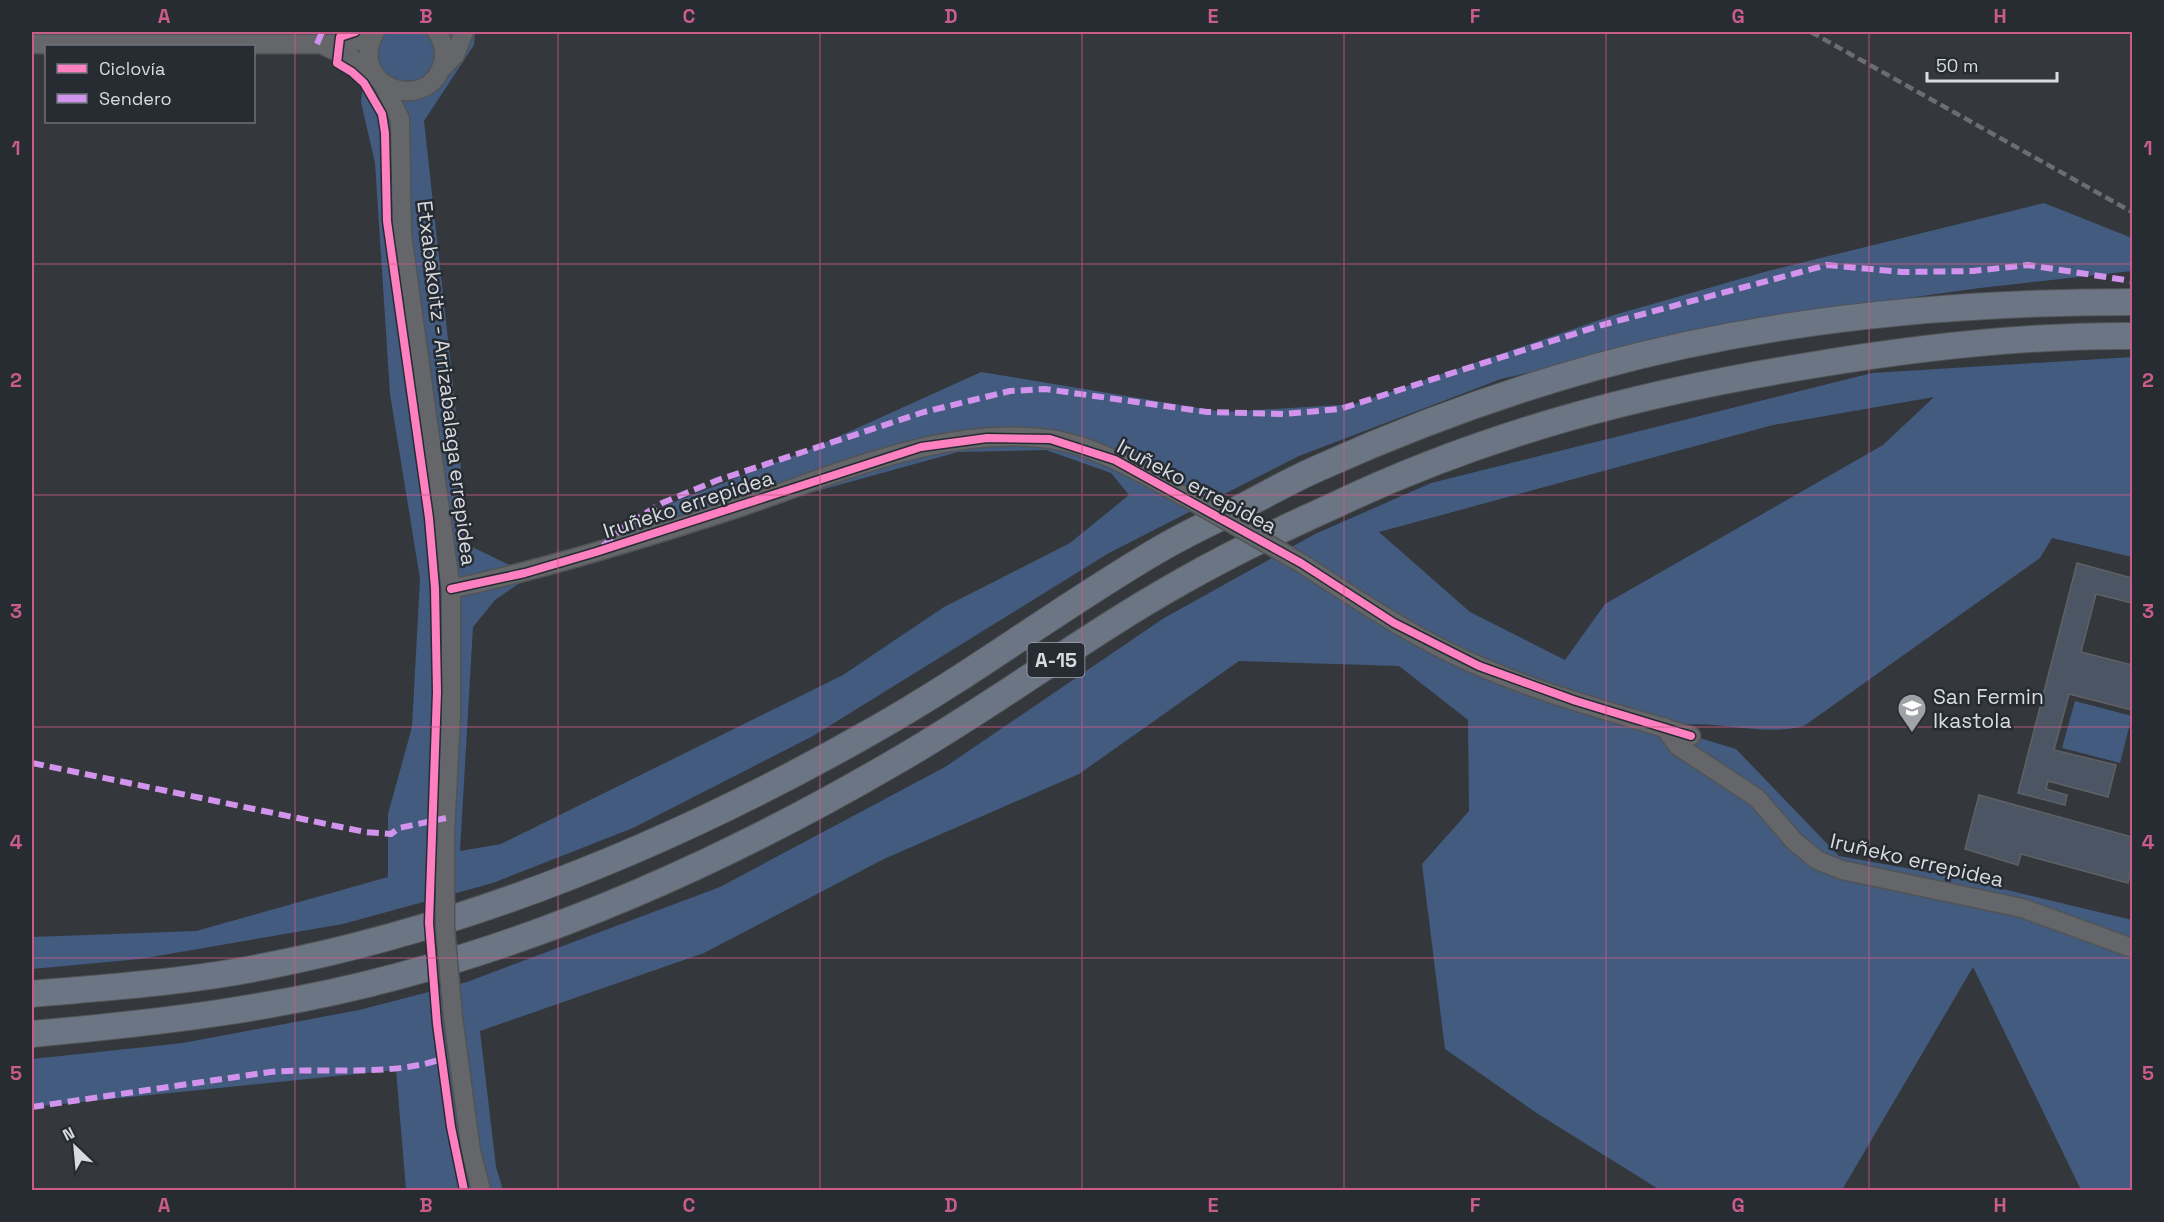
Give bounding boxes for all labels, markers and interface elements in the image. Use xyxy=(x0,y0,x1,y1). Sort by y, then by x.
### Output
text: A xyxy=(158,3,171,29)
text: B xyxy=(419,3,433,29)
text: C xyxy=(683,3,696,29)
text: D xyxy=(944,3,958,29)
text: E xyxy=(1207,3,1219,29)
text: F xyxy=(1470,3,1481,29)
text: G xyxy=(1731,3,1745,29)
text: H xyxy=(1993,3,2007,29)
legend xyxy=(45,45,255,123)
scale bar xyxy=(1927,45,2058,83)
text: 50 m xyxy=(1936,54,1978,77)
text: Ciclovía xyxy=(99,57,165,80)
text: Sendero xyxy=(99,87,172,110)
text: 1 xyxy=(11,135,21,161)
text: 1 xyxy=(2143,135,2153,161)
street label: Etxabakoitz - Arrizabalaga errepidea xyxy=(411,199,483,567)
text: 2 xyxy=(10,367,22,393)
text: 2 xyxy=(2142,367,2154,393)
street label: Iruñeko errepidea xyxy=(1112,432,1282,540)
street label: Iruñeko errepidea xyxy=(599,464,777,544)
text: 3 xyxy=(10,598,22,624)
text: 3 xyxy=(2142,598,2154,624)
road number: A-15 xyxy=(1028,643,1084,677)
place label: San Fermin Ikastola xyxy=(1933,683,2044,734)
school or university icon: San Fermin Ikastola xyxy=(1896,692,1928,734)
street label: Iruñeko errepidea xyxy=(1828,827,2006,893)
text: 4 xyxy=(10,829,23,855)
text: 4 xyxy=(2142,829,2155,855)
text: 5 xyxy=(10,1060,22,1086)
text: 5 xyxy=(2142,1060,2154,1086)
north arrow xyxy=(45,1117,105,1177)
text: N xyxy=(59,1122,78,1146)
text: A xyxy=(158,1192,171,1218)
text: B xyxy=(419,1192,433,1218)
text: C xyxy=(683,1192,696,1218)
text: D xyxy=(944,1192,958,1218)
text: E xyxy=(1207,1192,1219,1218)
text: F xyxy=(1470,1192,1481,1218)
text: G xyxy=(1731,1192,1745,1218)
text: H xyxy=(1993,1192,2007,1218)

